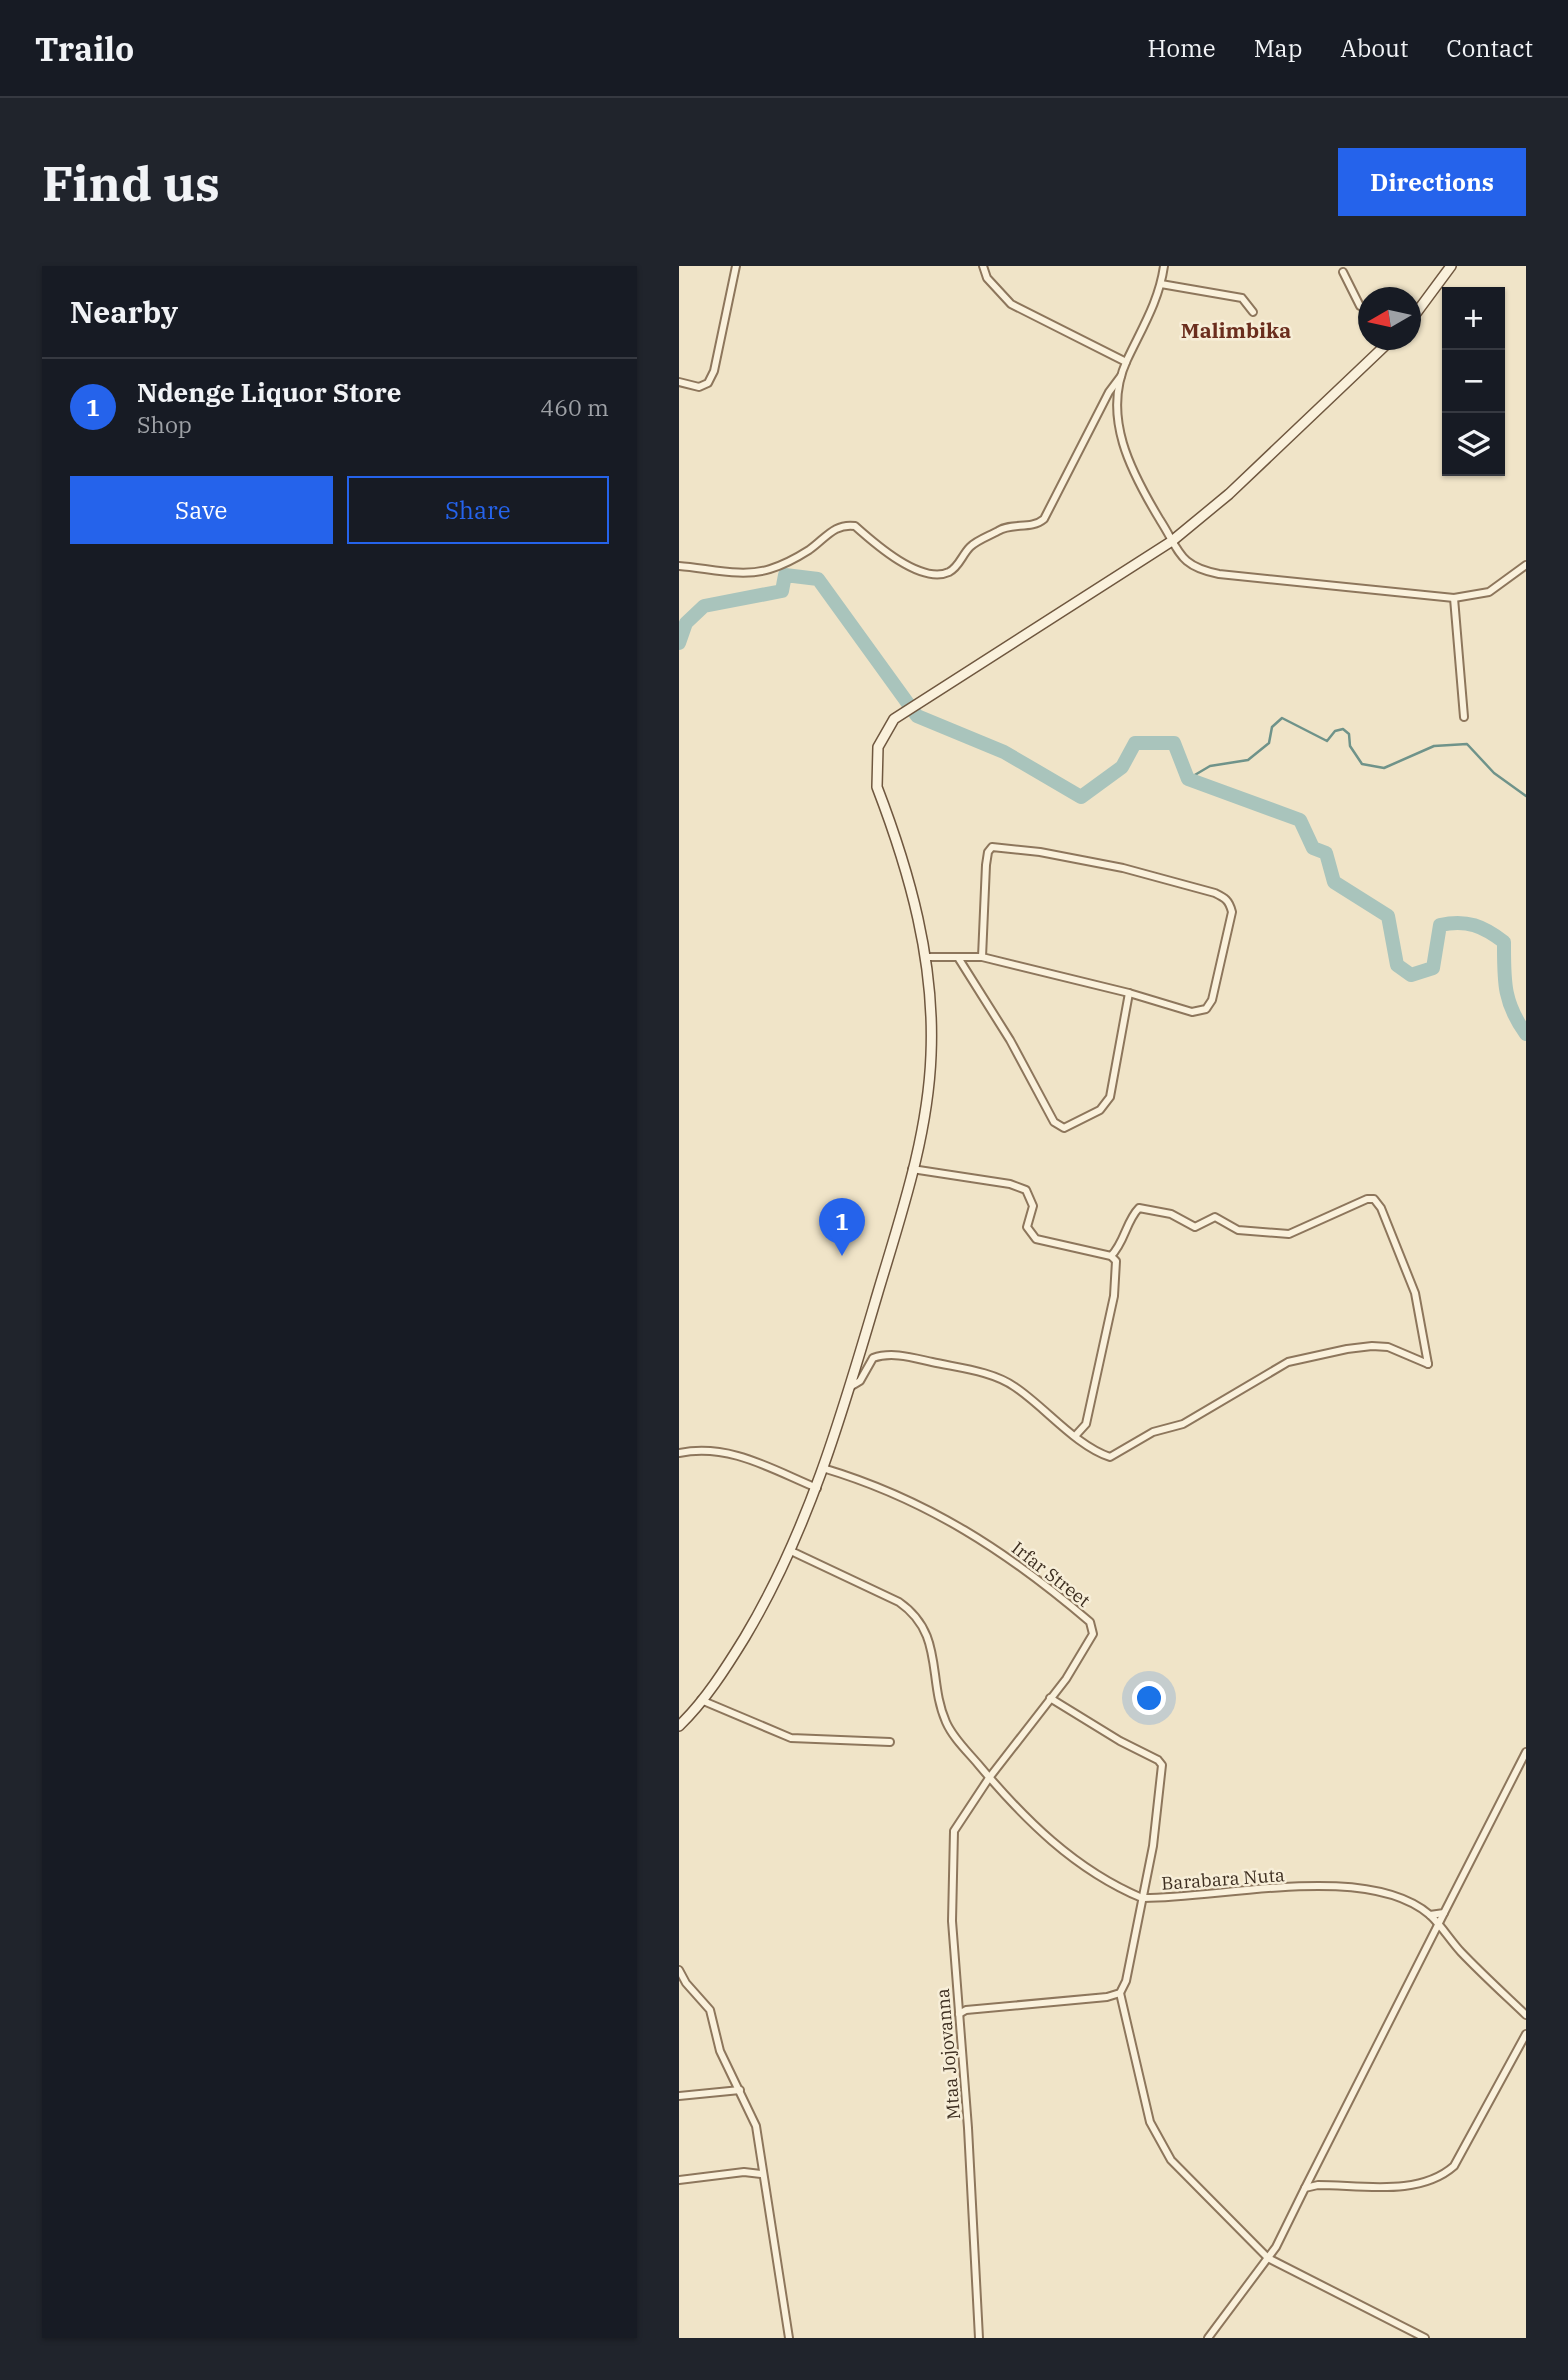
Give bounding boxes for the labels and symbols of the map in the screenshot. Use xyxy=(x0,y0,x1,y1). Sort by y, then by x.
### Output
north arrow xyxy=(1358,287,1421,350)
district label: Malimbika xyxy=(1181,316,1291,344)
pin: 1 xyxy=(819,1198,865,1256)
street label: Irfar Street xyxy=(1007,1536,1095,1612)
your location xyxy=(1132,1681,1166,1715)
street label: Barabara Nuta xyxy=(1161,1863,1286,1895)
street label: Mtaa Jojovanna xyxy=(931,1987,965,2121)

